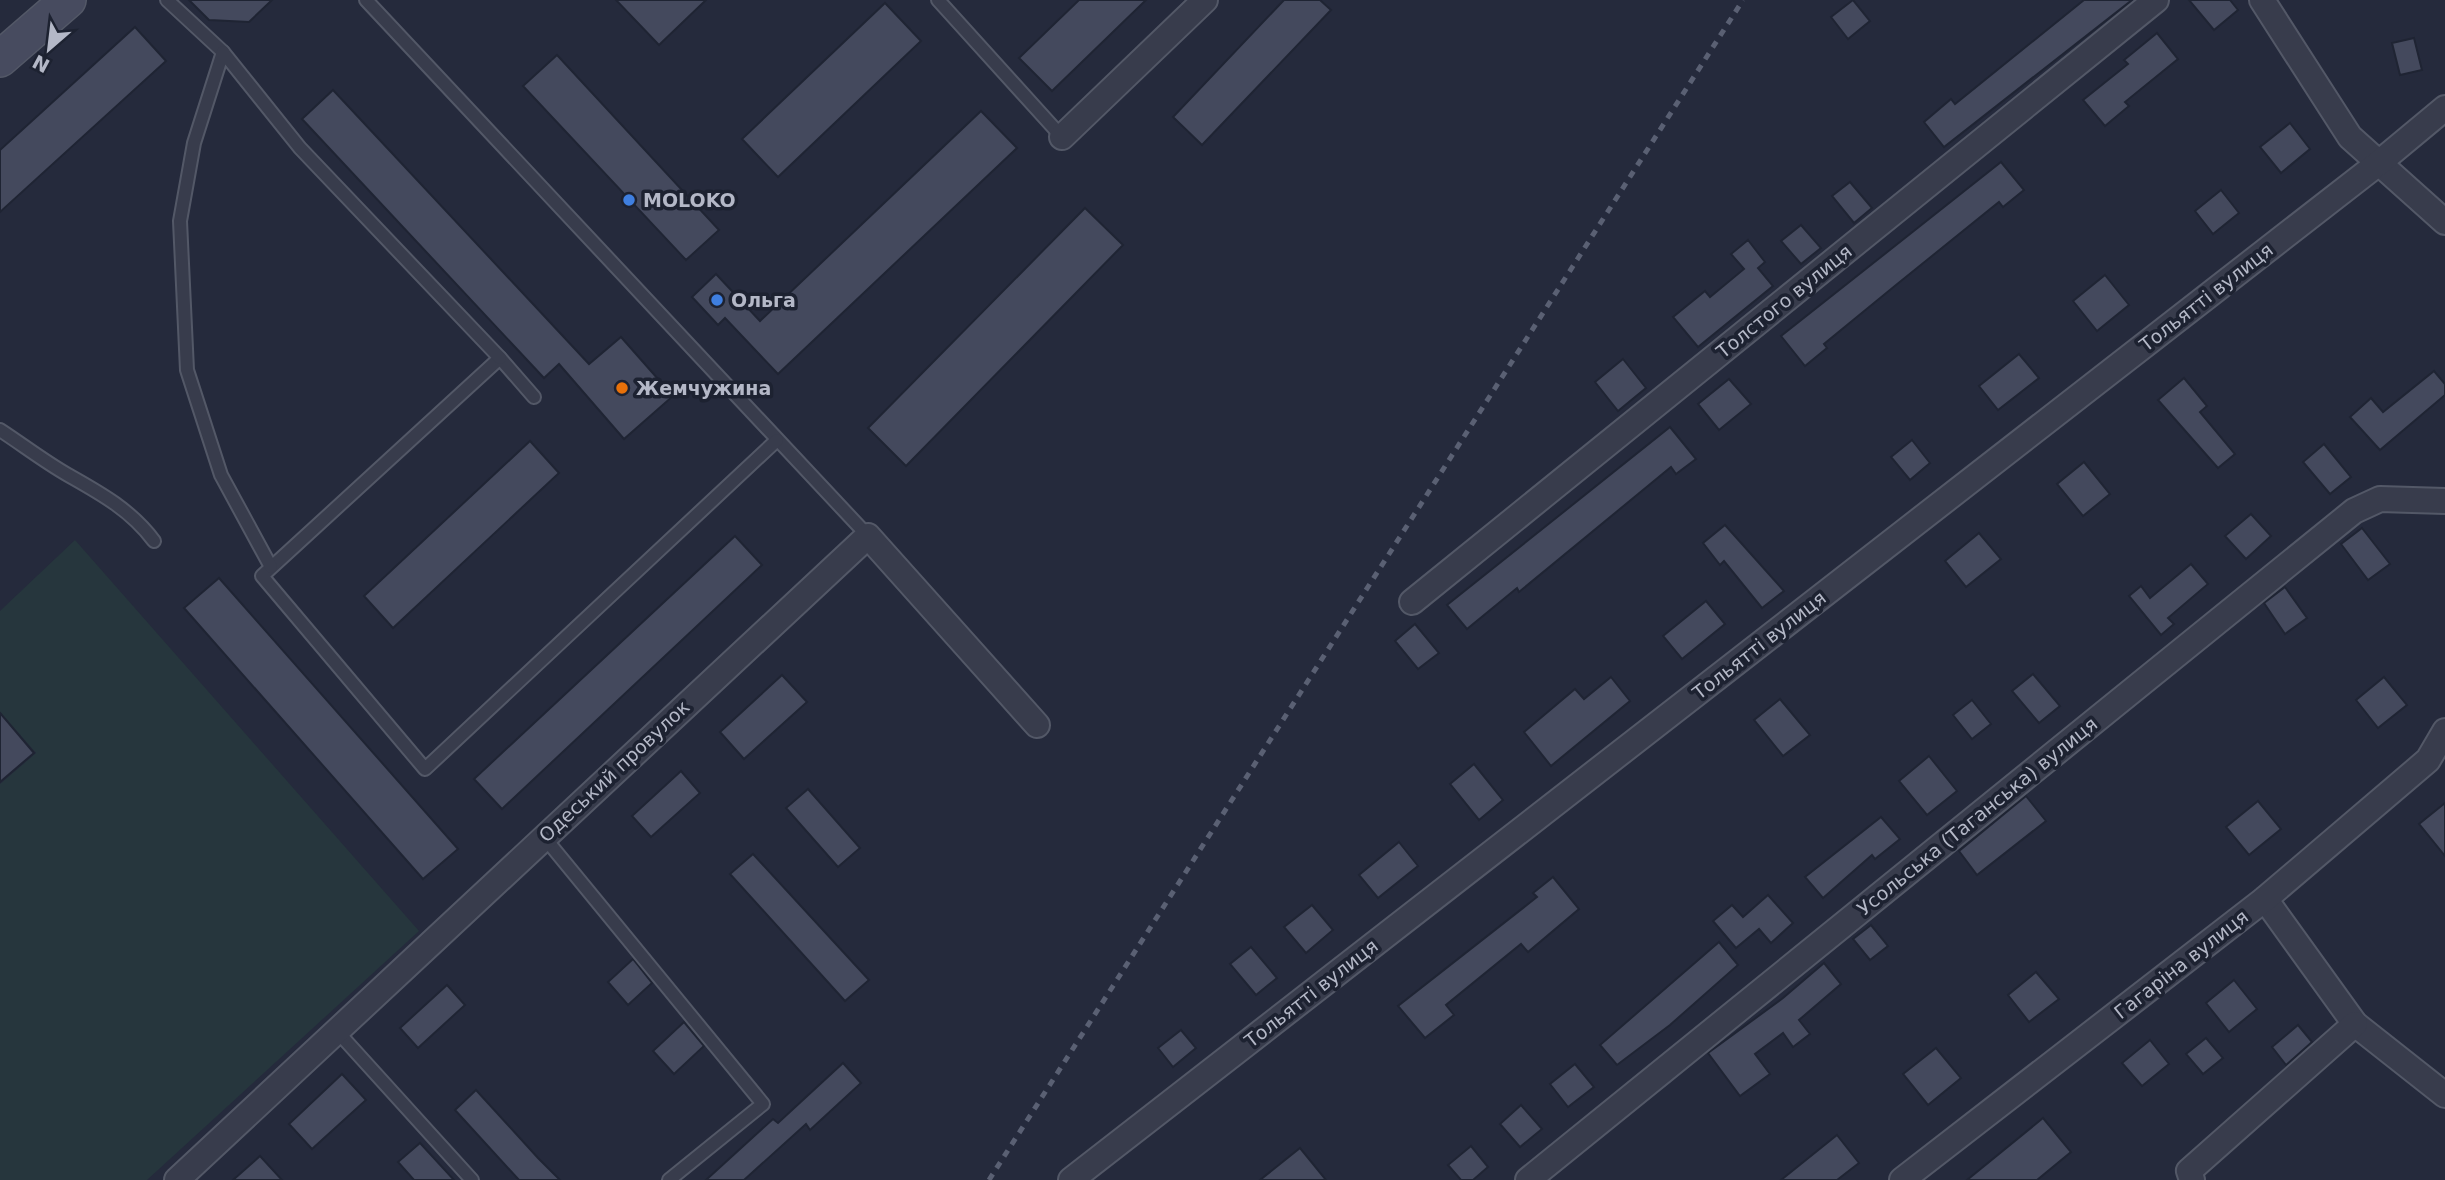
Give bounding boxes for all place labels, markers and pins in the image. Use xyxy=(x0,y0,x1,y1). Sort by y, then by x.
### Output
place label: MOLOKO xyxy=(643,189,736,211)
marker: MOLOKO xyxy=(621,192,637,208)
place label: Ольга xyxy=(731,289,796,311)
marker: Ольга xyxy=(709,292,725,308)
place label: Жемчужина xyxy=(636,377,771,399)
marker: Жемчужина xyxy=(614,380,630,396)

